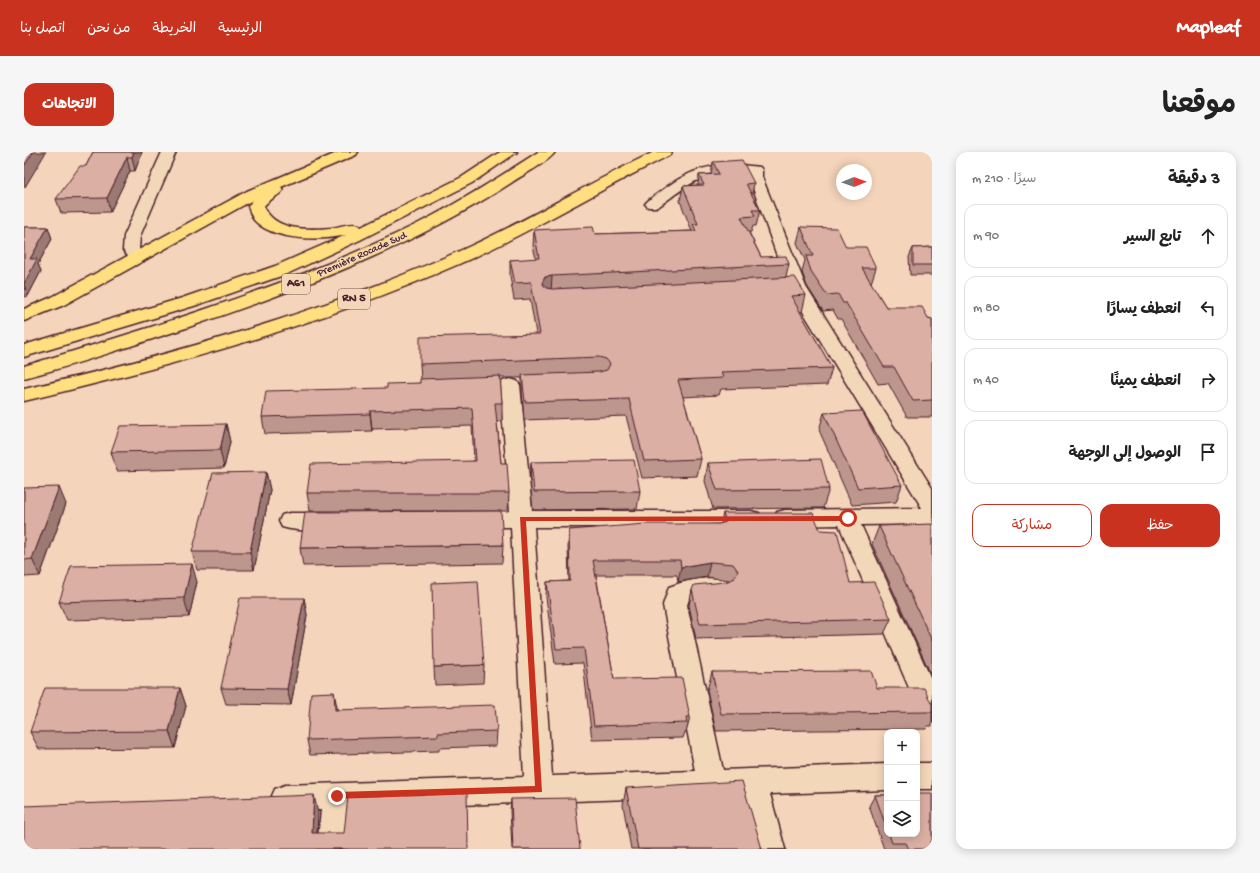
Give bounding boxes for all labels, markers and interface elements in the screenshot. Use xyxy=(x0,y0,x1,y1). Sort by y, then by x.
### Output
text: Mapleaf xyxy=(1177,17,1240,40)
text: اتصل بنا xyxy=(20,21,65,38)
text: من نحن xyxy=(87,21,131,38)
text: الخريطة xyxy=(153,21,196,38)
text: الرئيسية xyxy=(218,21,262,38)
button: الاتجاهات xyxy=(24,83,114,126)
text: موقعنا xyxy=(1162,90,1236,123)
north arrow xyxy=(836,164,872,200)
text: 3 دقيقة xyxy=(1168,170,1220,190)
text: سيرًا · 210 m xyxy=(972,172,1036,187)
icon: ahead xyxy=(1197,225,1219,247)
street label: Première Rocade Sud xyxy=(315,229,410,281)
text: 90 m xyxy=(973,229,999,244)
text: تابع السير xyxy=(1124,229,1181,247)
road number: A61 xyxy=(282,274,310,294)
road number: RN 5 xyxy=(338,289,370,309)
icon: left xyxy=(1197,297,1219,319)
text: 80 m xyxy=(973,301,1000,316)
text: انعطف يسارًا xyxy=(1107,301,1181,319)
icon: right xyxy=(1197,369,1219,391)
text: 40 m xyxy=(973,373,999,388)
text: انعطف يمينًا xyxy=(1110,373,1181,391)
icon: arrive xyxy=(1197,441,1219,463)
text: الوصول إلى الوجهة xyxy=(1068,445,1181,463)
button: مشاركة xyxy=(972,504,1092,547)
button: حفظ xyxy=(1100,504,1220,547)
route start xyxy=(839,509,857,527)
map controls xyxy=(884,729,920,837)
button: + xyxy=(884,729,920,765)
button: − xyxy=(884,765,920,801)
route end xyxy=(328,787,346,805)
button: layers xyxy=(884,801,920,837)

